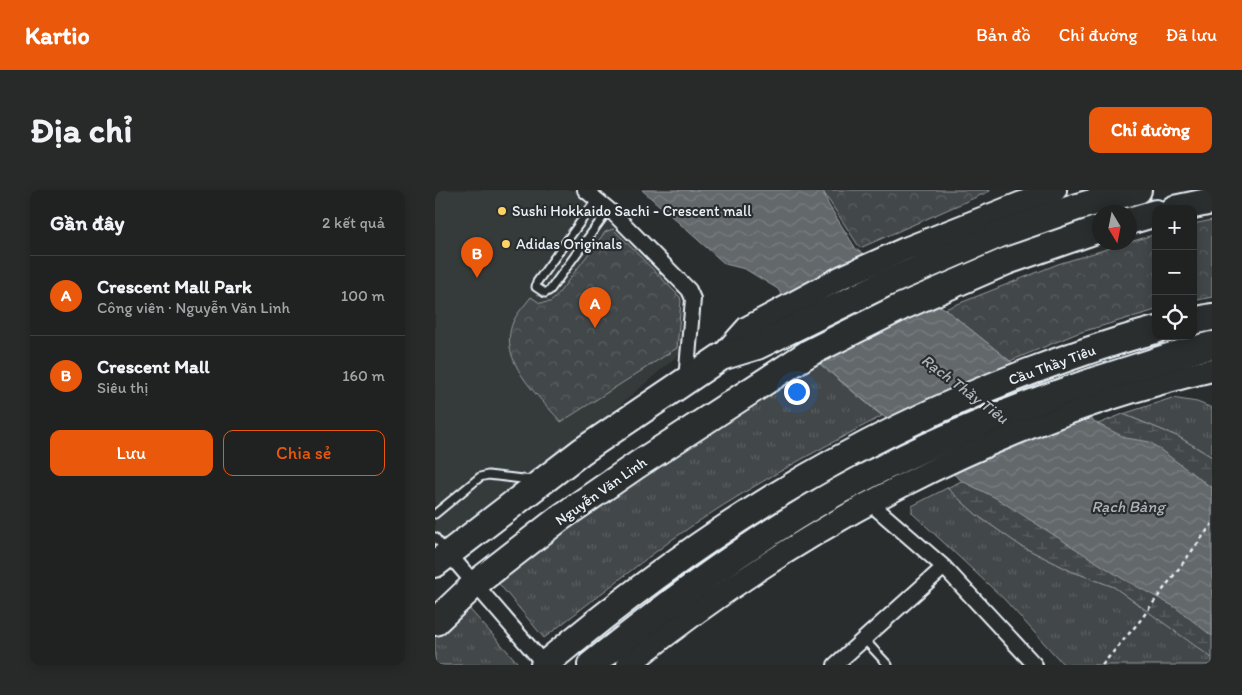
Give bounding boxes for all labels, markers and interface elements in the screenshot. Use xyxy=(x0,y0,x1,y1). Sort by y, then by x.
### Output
text: Kartio xyxy=(25,21,90,50)
text: Bản đồ xyxy=(976,24,1031,46)
text: Chỉ đường xyxy=(1059,24,1138,46)
text: Đã lưu xyxy=(1166,24,1217,46)
button: Chỉ đường xyxy=(1089,107,1212,153)
text: Địa chỉ xyxy=(30,109,132,151)
place label: Sushi Hokkaido Sachi - Crescent mall xyxy=(512,202,752,220)
marker: Sushi Hokkaido Sachi - Crescent mall xyxy=(496,205,508,217)
north arrow xyxy=(1092,205,1137,250)
map controls xyxy=(1152,205,1197,340)
button: + xyxy=(1152,205,1197,250)
text: Gần đây xyxy=(50,210,124,235)
text: 2 kết quả xyxy=(322,213,385,232)
place label: Adidas Originals xyxy=(516,235,622,253)
pin: B xyxy=(461,237,493,278)
marker: Adidas Originals xyxy=(500,238,512,250)
button: − xyxy=(1152,250,1197,295)
text: Crescent Mall Park xyxy=(97,275,252,298)
text: A xyxy=(61,286,71,305)
text: 100 m xyxy=(341,286,385,305)
pin: A xyxy=(579,287,611,328)
button: locate xyxy=(1152,295,1197,340)
text: Công viên · Nguyễn Văn Linh xyxy=(97,298,290,317)
street label: Cầu Thầy Tiêu xyxy=(1006,341,1098,389)
water label: Rạch Thầy Tiêu xyxy=(918,350,1012,428)
text: Crescent Mall xyxy=(97,355,210,378)
text: B xyxy=(61,366,71,385)
text: 160 m xyxy=(342,366,385,385)
text: Siêu thị xyxy=(97,378,148,397)
your location xyxy=(784,379,810,405)
button: Lưu xyxy=(50,430,213,476)
button: Chia sẻ xyxy=(223,430,385,476)
street label: Nguyễn Văn Linh xyxy=(552,453,650,529)
water label: Rạch Bàng xyxy=(1091,497,1166,516)

